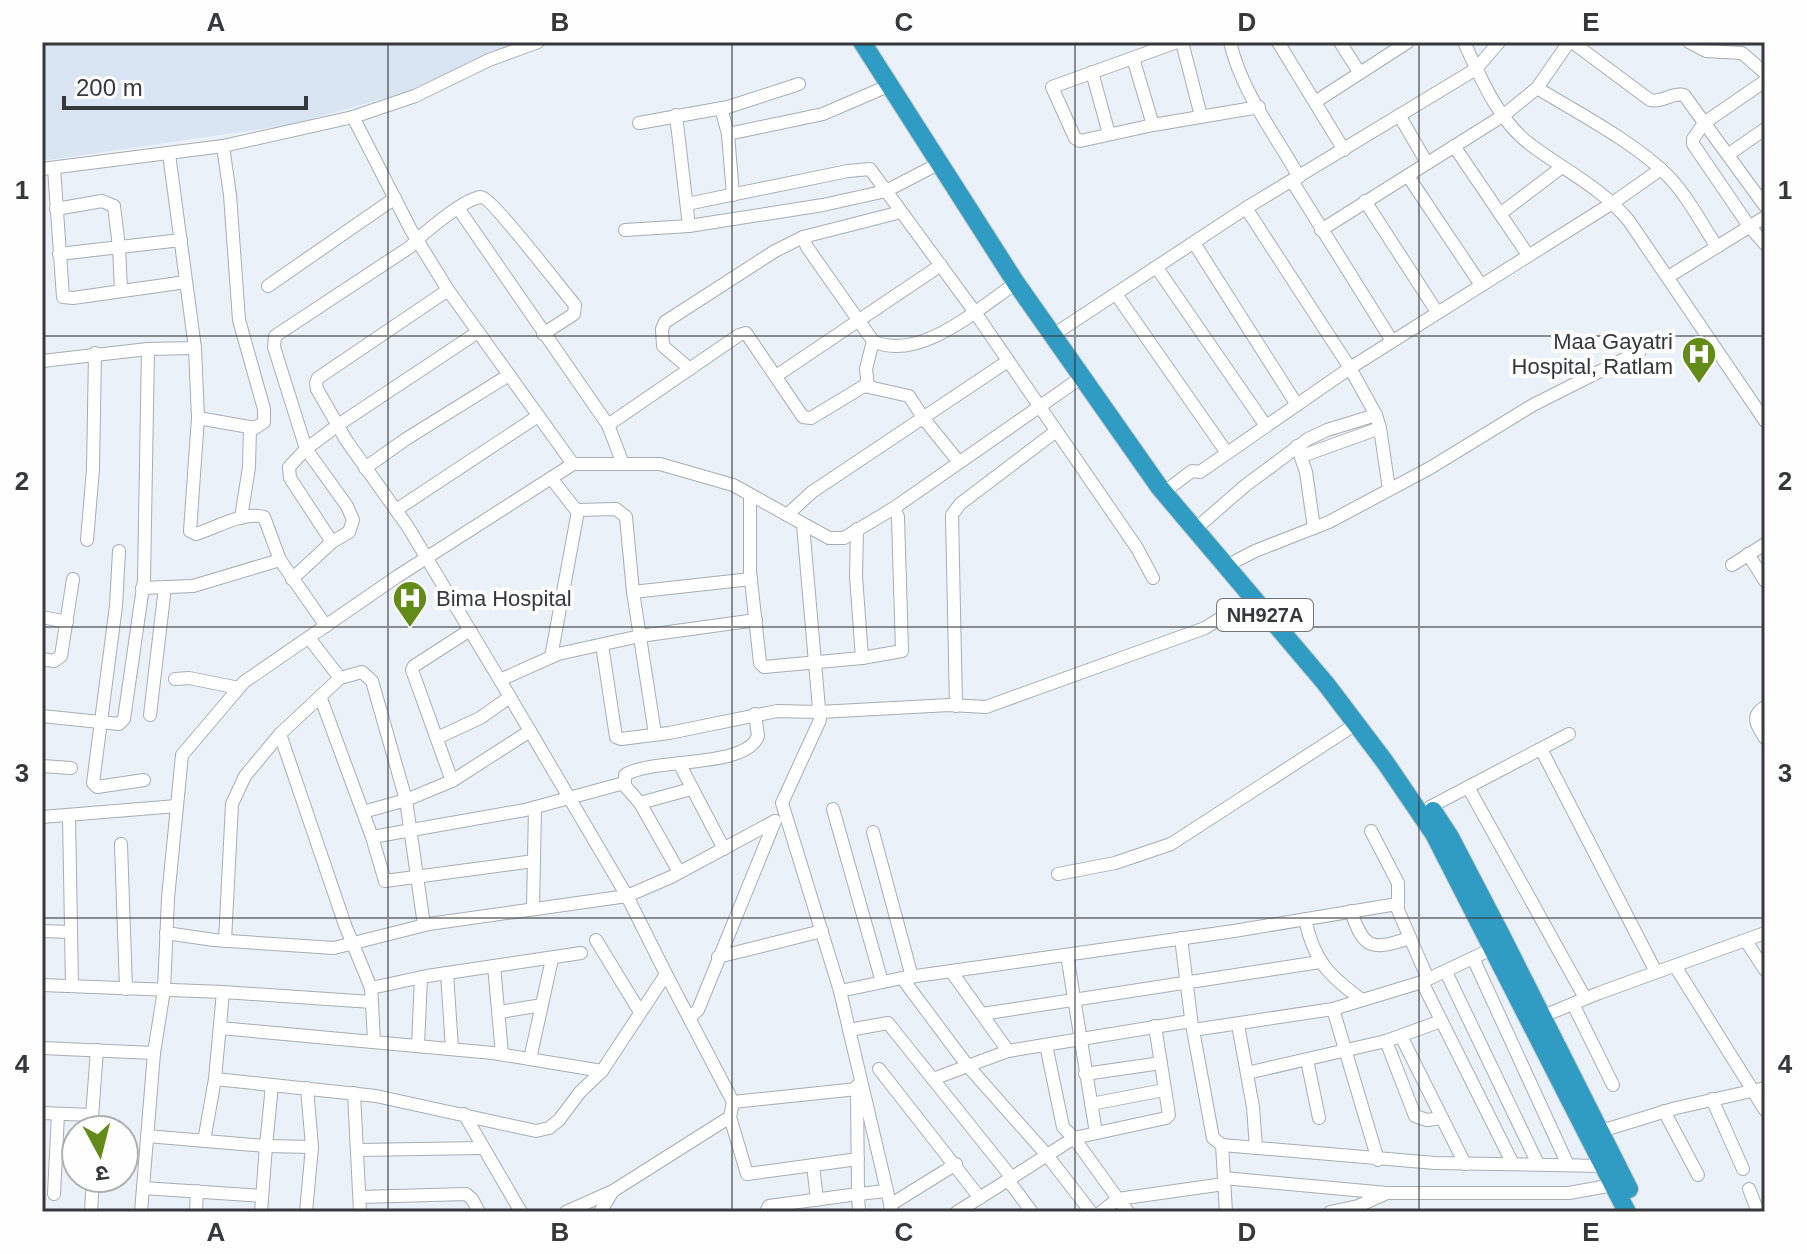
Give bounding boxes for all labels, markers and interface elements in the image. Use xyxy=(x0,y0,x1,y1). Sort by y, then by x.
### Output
text: A xyxy=(207,7,226,37)
text: B xyxy=(551,7,569,37)
text: C xyxy=(895,7,914,37)
text: D xyxy=(1238,7,1256,37)
text: E xyxy=(1582,7,1600,37)
scale bar xyxy=(64,60,306,110)
text: 200 m xyxy=(76,74,143,101)
text: 1 xyxy=(15,175,29,205)
text: 1 xyxy=(1778,175,1792,205)
place label: Maa Gayatri Hospital, Ratlam xyxy=(1512,329,1673,379)
hospital icon: Maa Gayatri Hospital, Ratlam xyxy=(1680,335,1718,385)
text: 2 xyxy=(15,466,29,496)
text: 2 xyxy=(1778,466,1792,496)
hospital icon: Bima Hospital xyxy=(391,579,429,629)
place label: Bima Hospital xyxy=(436,586,572,611)
road number: NH927A xyxy=(1217,599,1313,631)
text: 3 xyxy=(15,758,29,788)
text: 3 xyxy=(1778,758,1792,788)
text: 4 xyxy=(15,1049,30,1079)
text: 4 xyxy=(1778,1049,1793,1079)
north arrow xyxy=(60,1114,140,1194)
text: उ xyxy=(93,1160,110,1187)
text: A xyxy=(207,1217,226,1247)
text: B xyxy=(551,1217,569,1247)
text: C xyxy=(895,1217,914,1247)
text: D xyxy=(1238,1217,1256,1247)
text: E xyxy=(1582,1217,1600,1247)

